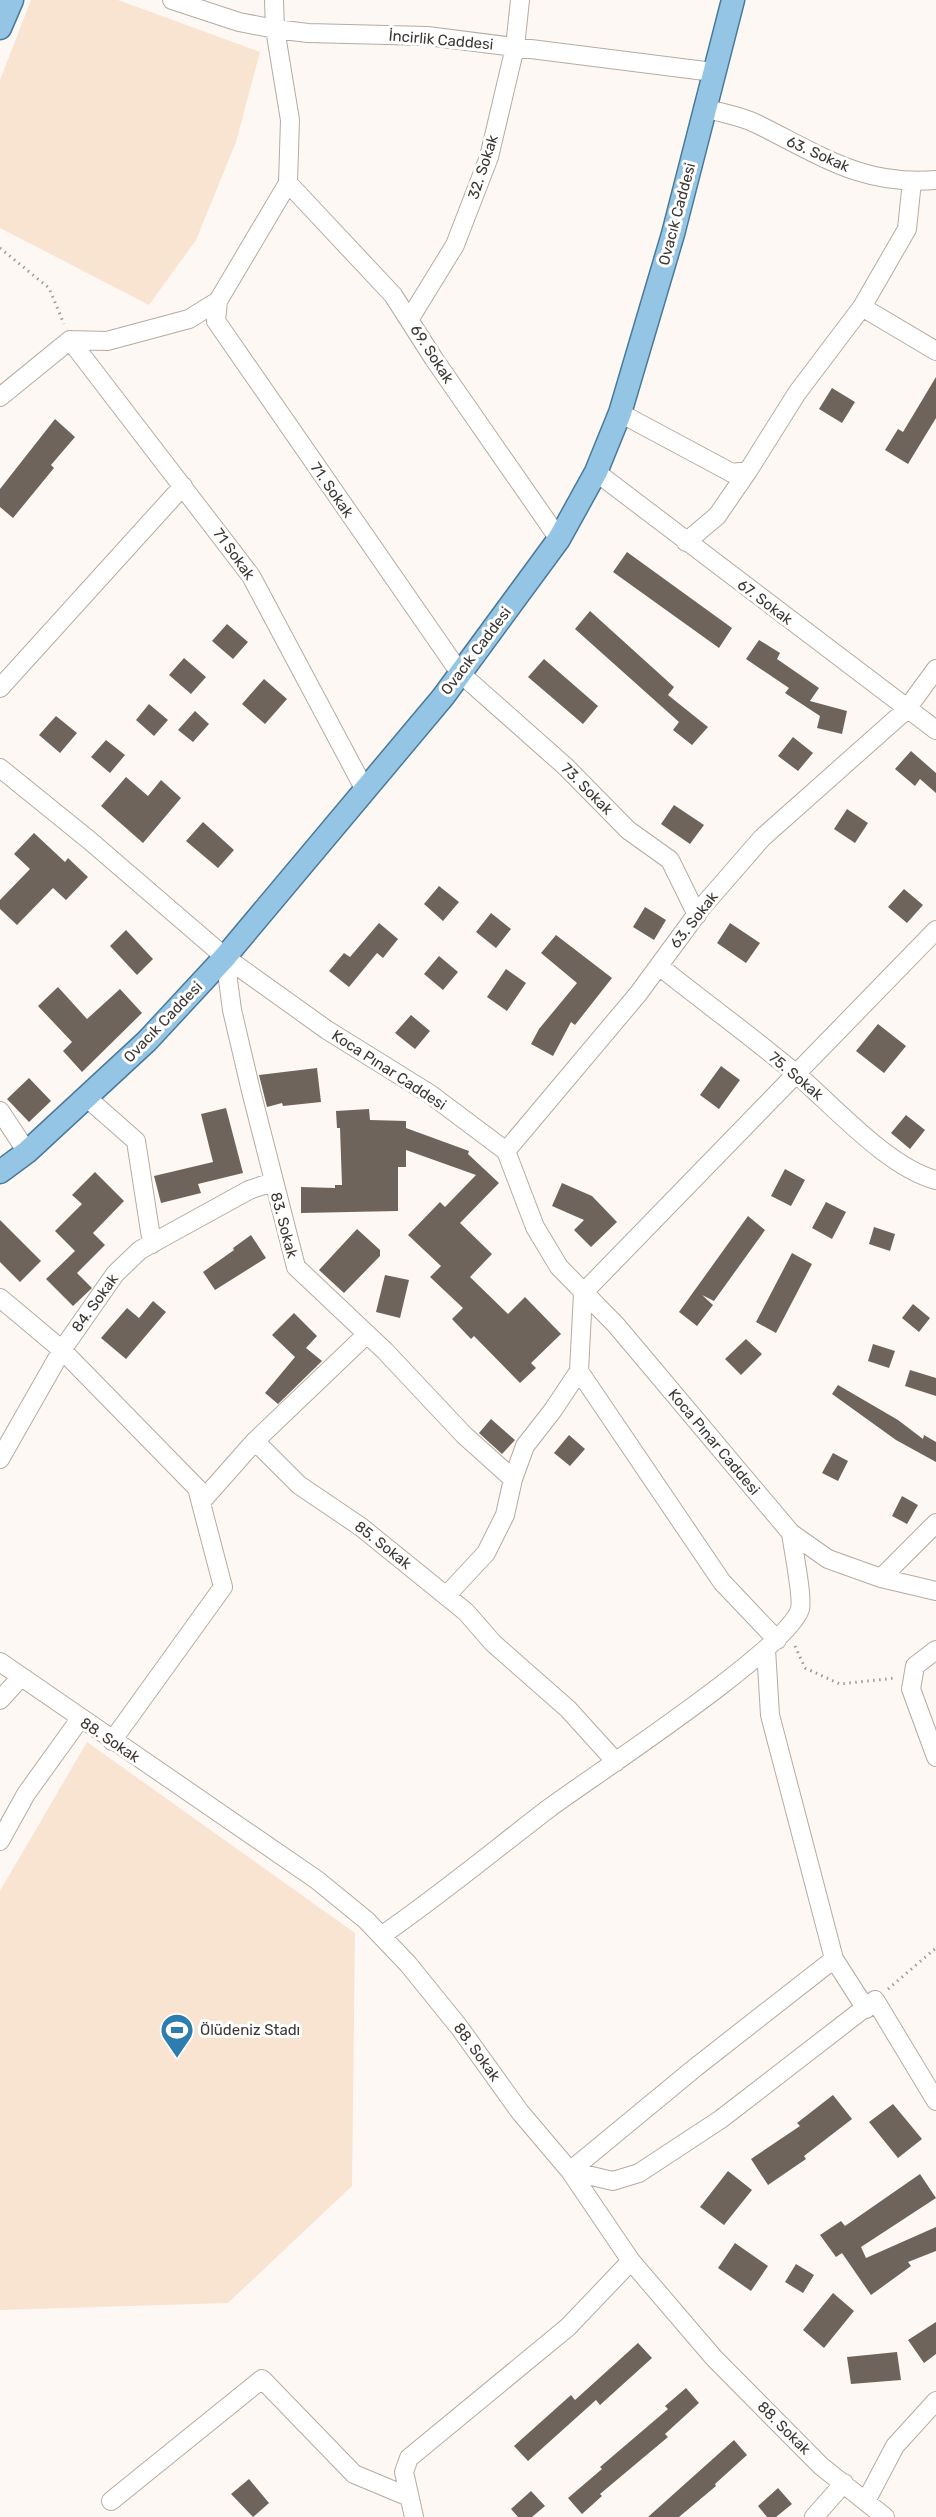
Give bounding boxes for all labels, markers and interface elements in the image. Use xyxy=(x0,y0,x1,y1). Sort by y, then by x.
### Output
street label: İncirlik Caddesi xyxy=(388,26,494,54)
street label: 32. Sokak xyxy=(464,132,502,202)
street label: 63. Sokak xyxy=(784,132,853,176)
street label: Ovacık Caddesi xyxy=(655,161,699,267)
street label: 69. Sokak xyxy=(406,321,458,387)
street label: 71. Sokak xyxy=(307,459,358,521)
street label: 71 Sokak xyxy=(209,525,259,584)
street label: 67. Sokak xyxy=(734,575,796,629)
street label: Ovacık Caddesi xyxy=(437,603,515,699)
street label: 73. Sokak xyxy=(557,759,617,819)
street label: 63. Sokak xyxy=(666,888,722,952)
street label: Ovacık Caddesi xyxy=(120,978,206,1066)
street label: Koca Pınar Caddesi xyxy=(328,1026,450,1114)
street label: 75. Sokak xyxy=(765,1048,827,1104)
street label: 83. Sokak xyxy=(267,1190,302,1260)
street label: 84. Sokak xyxy=(68,1270,122,1336)
street label: Koca Pınar Caddesi xyxy=(664,1385,764,1499)
street label: 85. Sokak xyxy=(351,1517,415,1573)
street label: 88. Sokak xyxy=(77,1714,143,1767)
sports icon: Ölüdeniz Stadı xyxy=(159,2012,195,2059)
street label: 88. Sokak xyxy=(450,2019,504,2085)
place label: Ölüdeniz Stadı xyxy=(200,2021,300,2039)
street label: 88. Sokak xyxy=(754,2398,815,2459)

